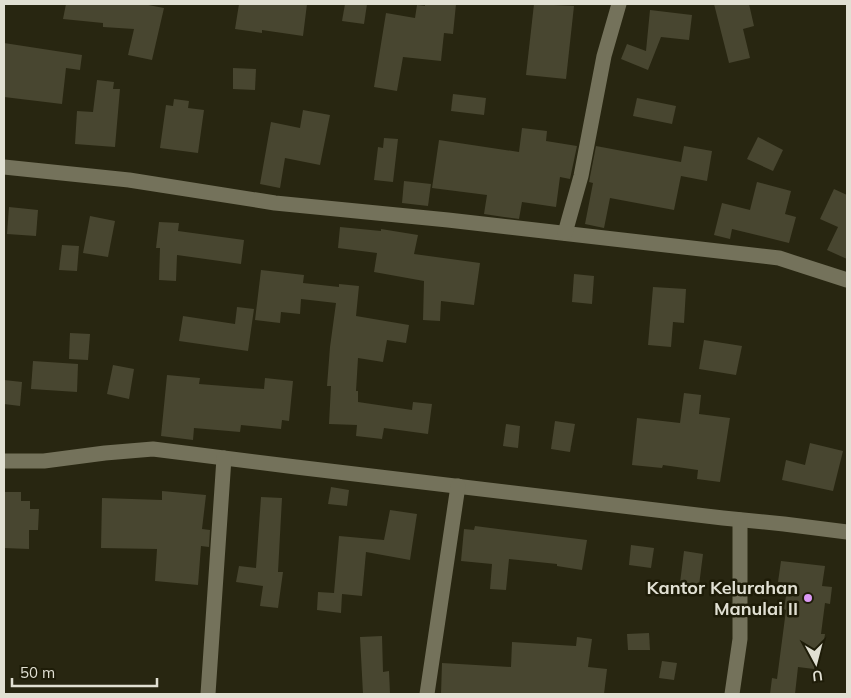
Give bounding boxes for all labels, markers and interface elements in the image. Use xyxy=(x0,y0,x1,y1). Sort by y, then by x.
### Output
place label: Kantor Kelurahan Manulai II xyxy=(647,576,798,620)
marker: Kantor Kelurahan Manulai II xyxy=(802,592,814,604)
north arrow xyxy=(791,638,841,688)
scale bar xyxy=(12,656,158,688)
text: 50 m xyxy=(20,663,55,682)
text: U xyxy=(811,666,824,685)

